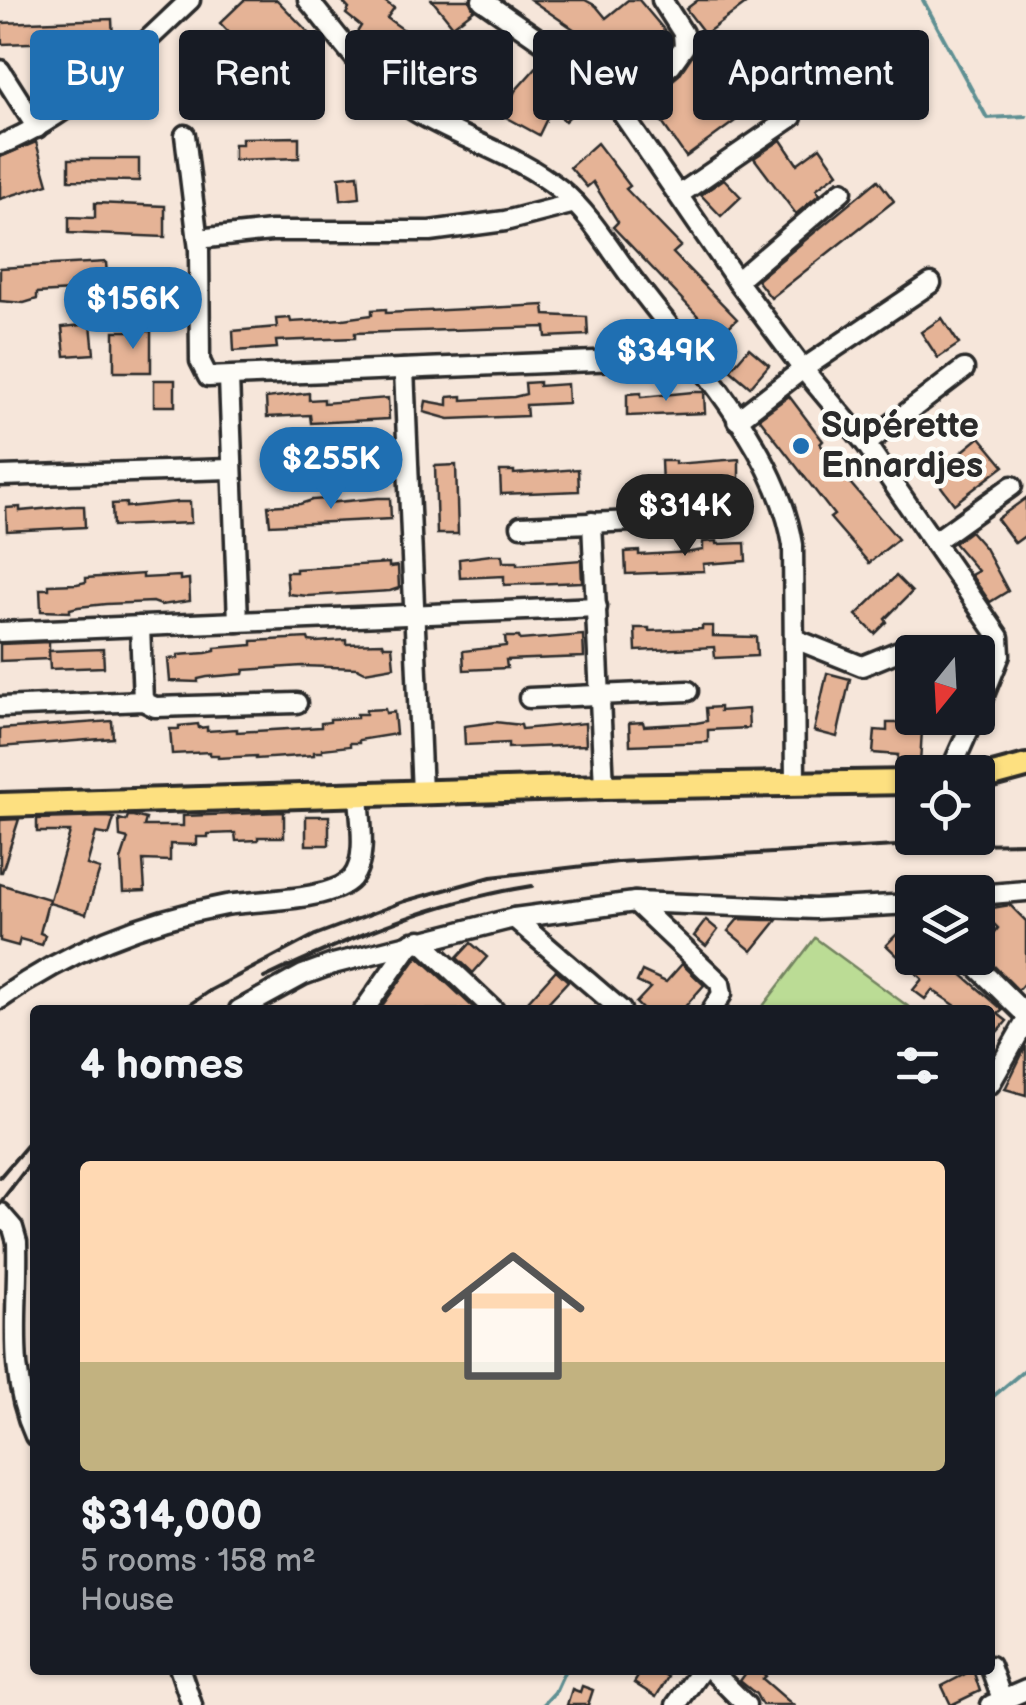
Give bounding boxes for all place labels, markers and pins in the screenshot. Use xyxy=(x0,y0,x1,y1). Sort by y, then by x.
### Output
pin: $156K xyxy=(63,267,203,352)
pin: $349K xyxy=(596,319,736,404)
place label: Supérette Ennardjes xyxy=(821,405,983,488)
pin: $255K xyxy=(261,427,401,512)
marker: Supérette Ennardjes xyxy=(790,435,812,457)
pin: $314K xyxy=(615,474,755,559)

